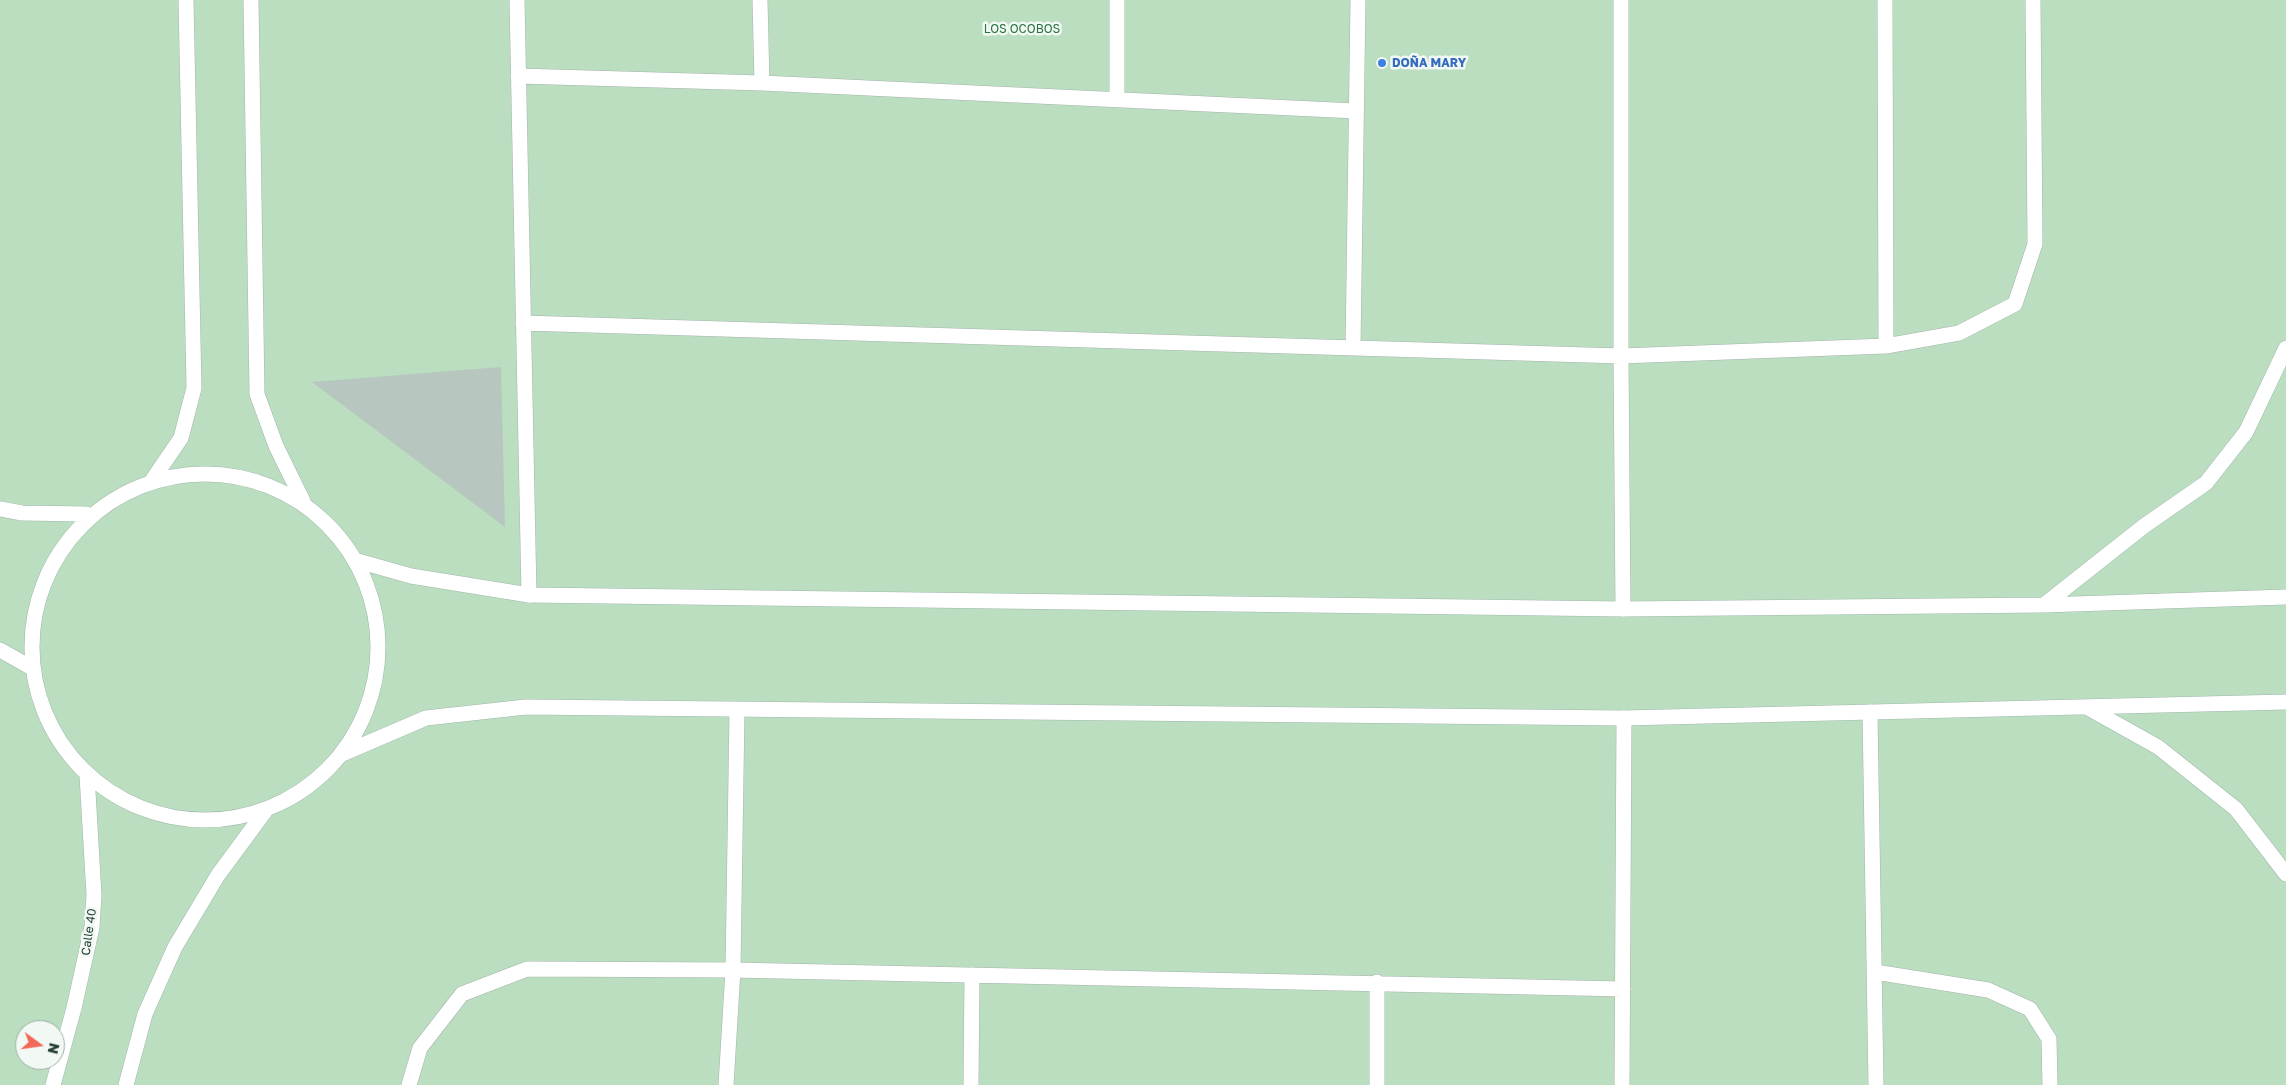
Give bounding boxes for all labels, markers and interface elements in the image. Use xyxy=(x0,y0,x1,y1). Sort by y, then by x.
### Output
park label: LOS OCOBOS xyxy=(984,22,1060,36)
place label: DOÑA MARY xyxy=(1392,56,1466,70)
marker: DOÑA MARY xyxy=(1376,57,1388,69)
street label: Calle 40 xyxy=(79,908,99,956)
north arrow xyxy=(15,1020,65,1070)
text: N xyxy=(45,1041,64,1056)

